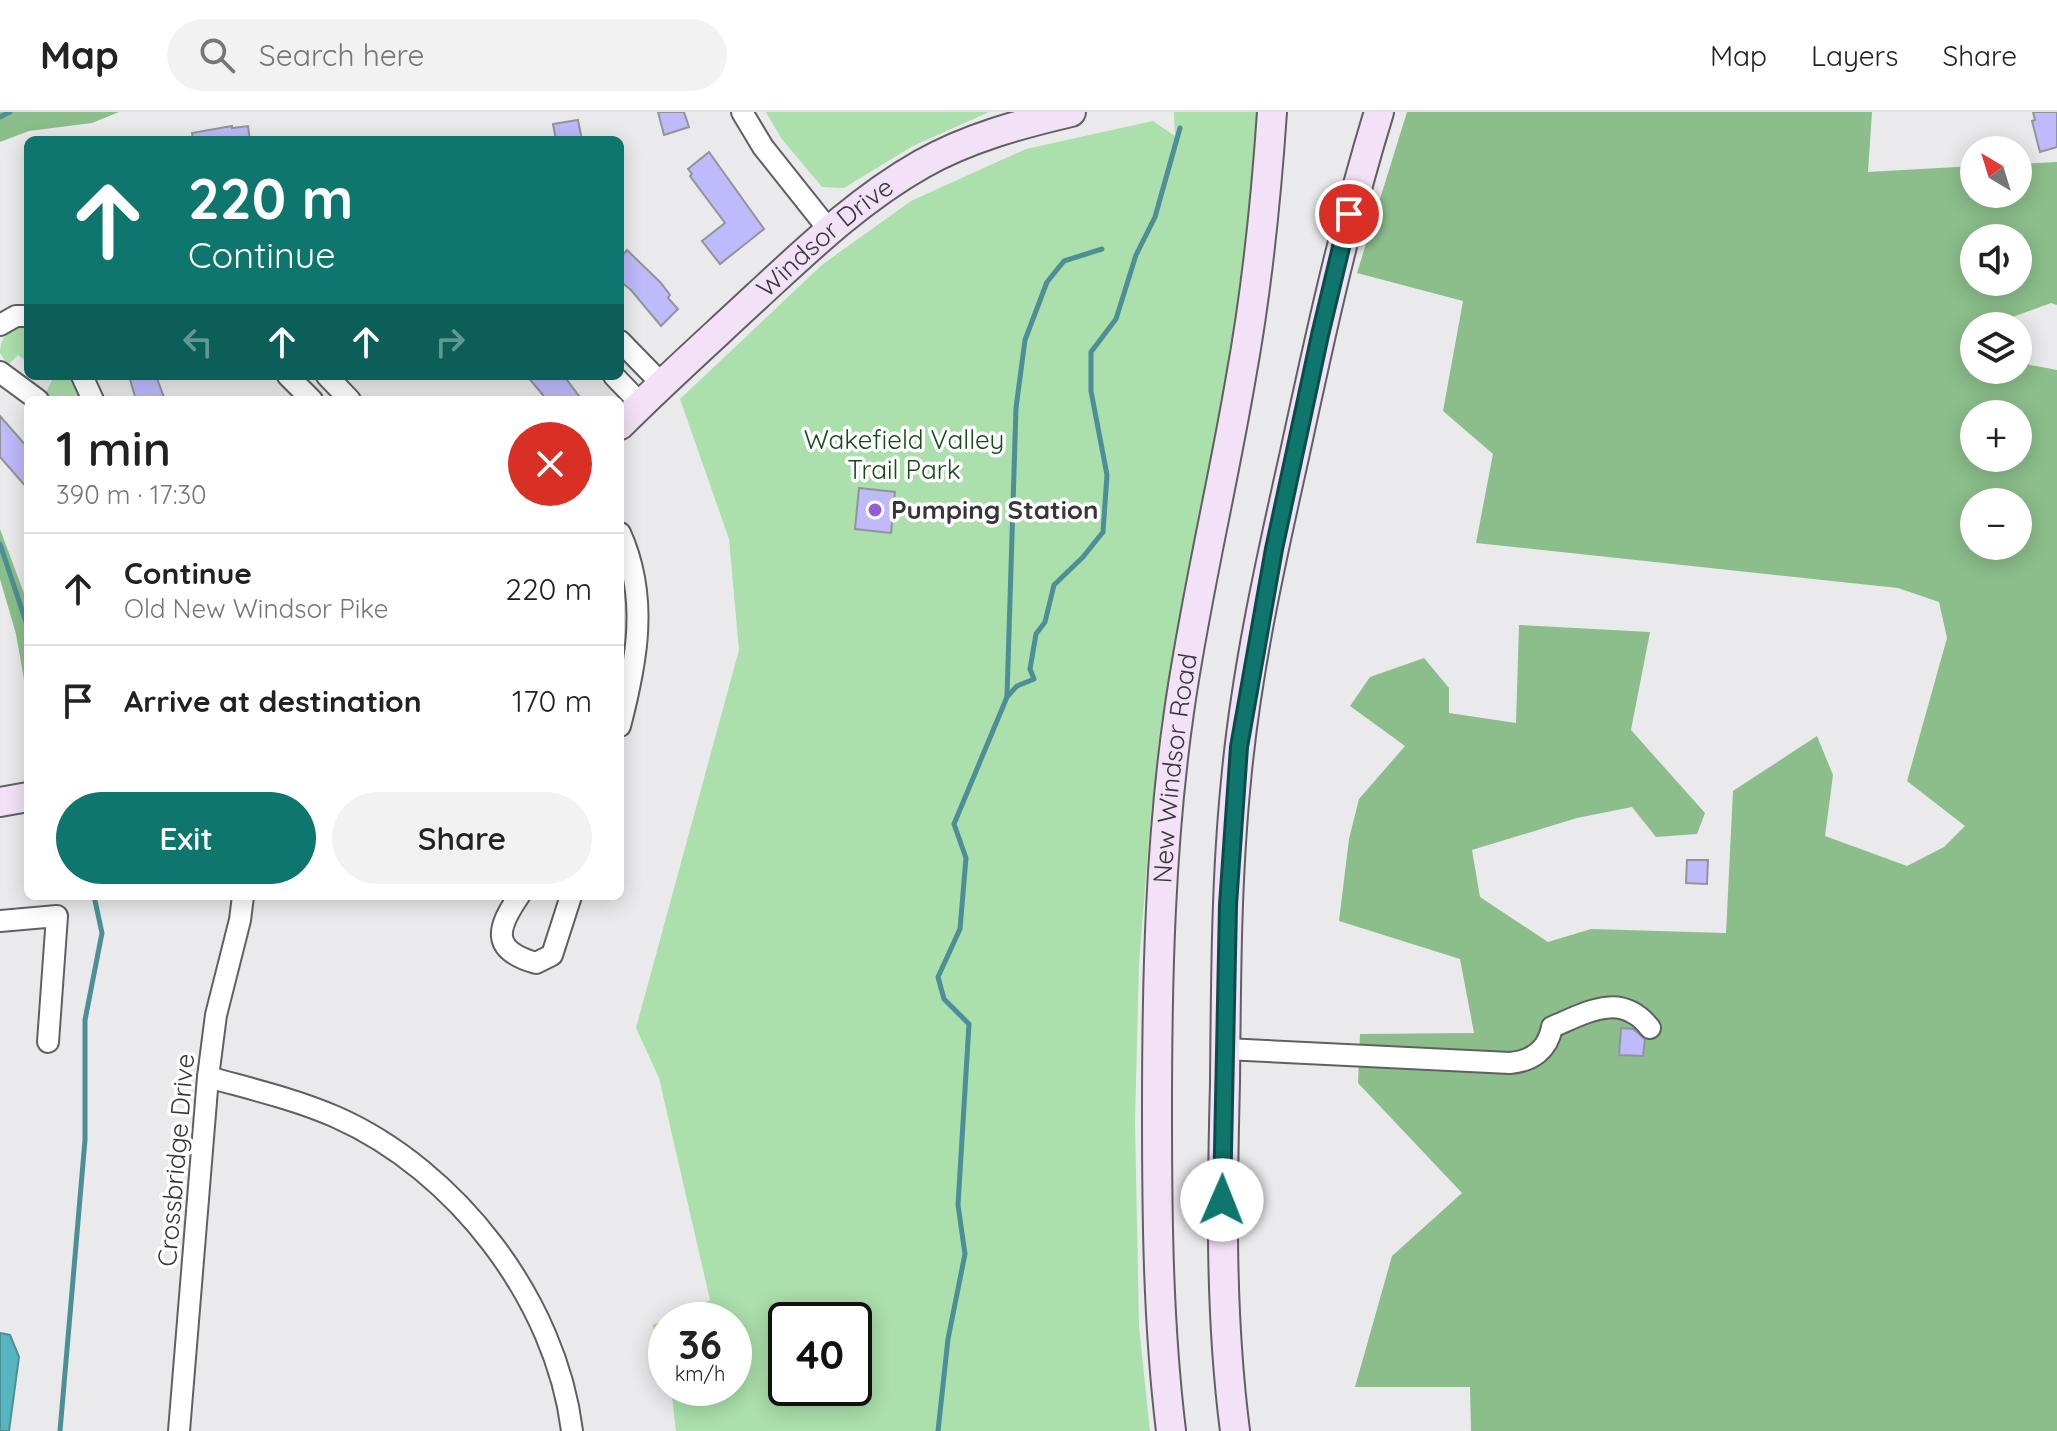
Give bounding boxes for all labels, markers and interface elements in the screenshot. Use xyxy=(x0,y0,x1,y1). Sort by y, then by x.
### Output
search box xyxy=(167,19,727,91)
text: Map xyxy=(40,31,119,79)
icon: search xyxy=(195,33,239,77)
text: Search here xyxy=(259,36,424,74)
text: Map xyxy=(1710,38,1767,73)
text: Layers xyxy=(1811,38,1898,73)
text: Share xyxy=(1942,38,2017,73)
north arrow xyxy=(1960,136,2032,208)
map controls xyxy=(1960,136,2032,560)
text: 220 m xyxy=(188,163,353,233)
icon: ahead xyxy=(56,168,160,272)
street label: Windsor Drive xyxy=(749,170,899,304)
pin xyxy=(1315,180,1383,248)
icon: arrive xyxy=(1327,192,1371,236)
button: sound xyxy=(1960,224,2032,296)
text: Continue xyxy=(188,232,336,277)
button: layers xyxy=(1960,312,2032,384)
icon: left xyxy=(176,320,220,364)
icon: ahead xyxy=(260,320,304,364)
icon: ahead xyxy=(344,320,388,364)
icon: right xyxy=(428,320,472,364)
button: + xyxy=(1960,400,2032,472)
text: 1 min xyxy=(56,418,171,478)
button: close xyxy=(508,422,592,506)
park label: Wakefield Valley Trail Park xyxy=(804,423,1004,486)
text: 390 m · 17:30 xyxy=(56,478,207,511)
button: − xyxy=(1960,488,2032,560)
place label: Pumping Station xyxy=(891,493,1099,526)
marker: Pumping Station xyxy=(866,501,884,519)
text: Continue xyxy=(124,554,252,592)
icon: ahead xyxy=(56,567,100,611)
text: 220 m xyxy=(505,570,592,608)
text: Old New Windsor Pike xyxy=(124,592,388,625)
street label: New Windsor Road xyxy=(1145,651,1204,884)
icon: arrive xyxy=(56,679,100,723)
text: Arrive at destination xyxy=(124,682,422,720)
text: 170 m xyxy=(512,682,592,720)
button: Exit xyxy=(56,792,316,884)
button: Share xyxy=(332,792,592,884)
street label: Crossbridge Drive xyxy=(150,1052,201,1268)
position arrow xyxy=(1180,1158,1264,1242)
speed limit sign: 40 xyxy=(768,1302,872,1406)
text: 36 xyxy=(678,1319,722,1369)
text: km/h xyxy=(675,1361,725,1386)

